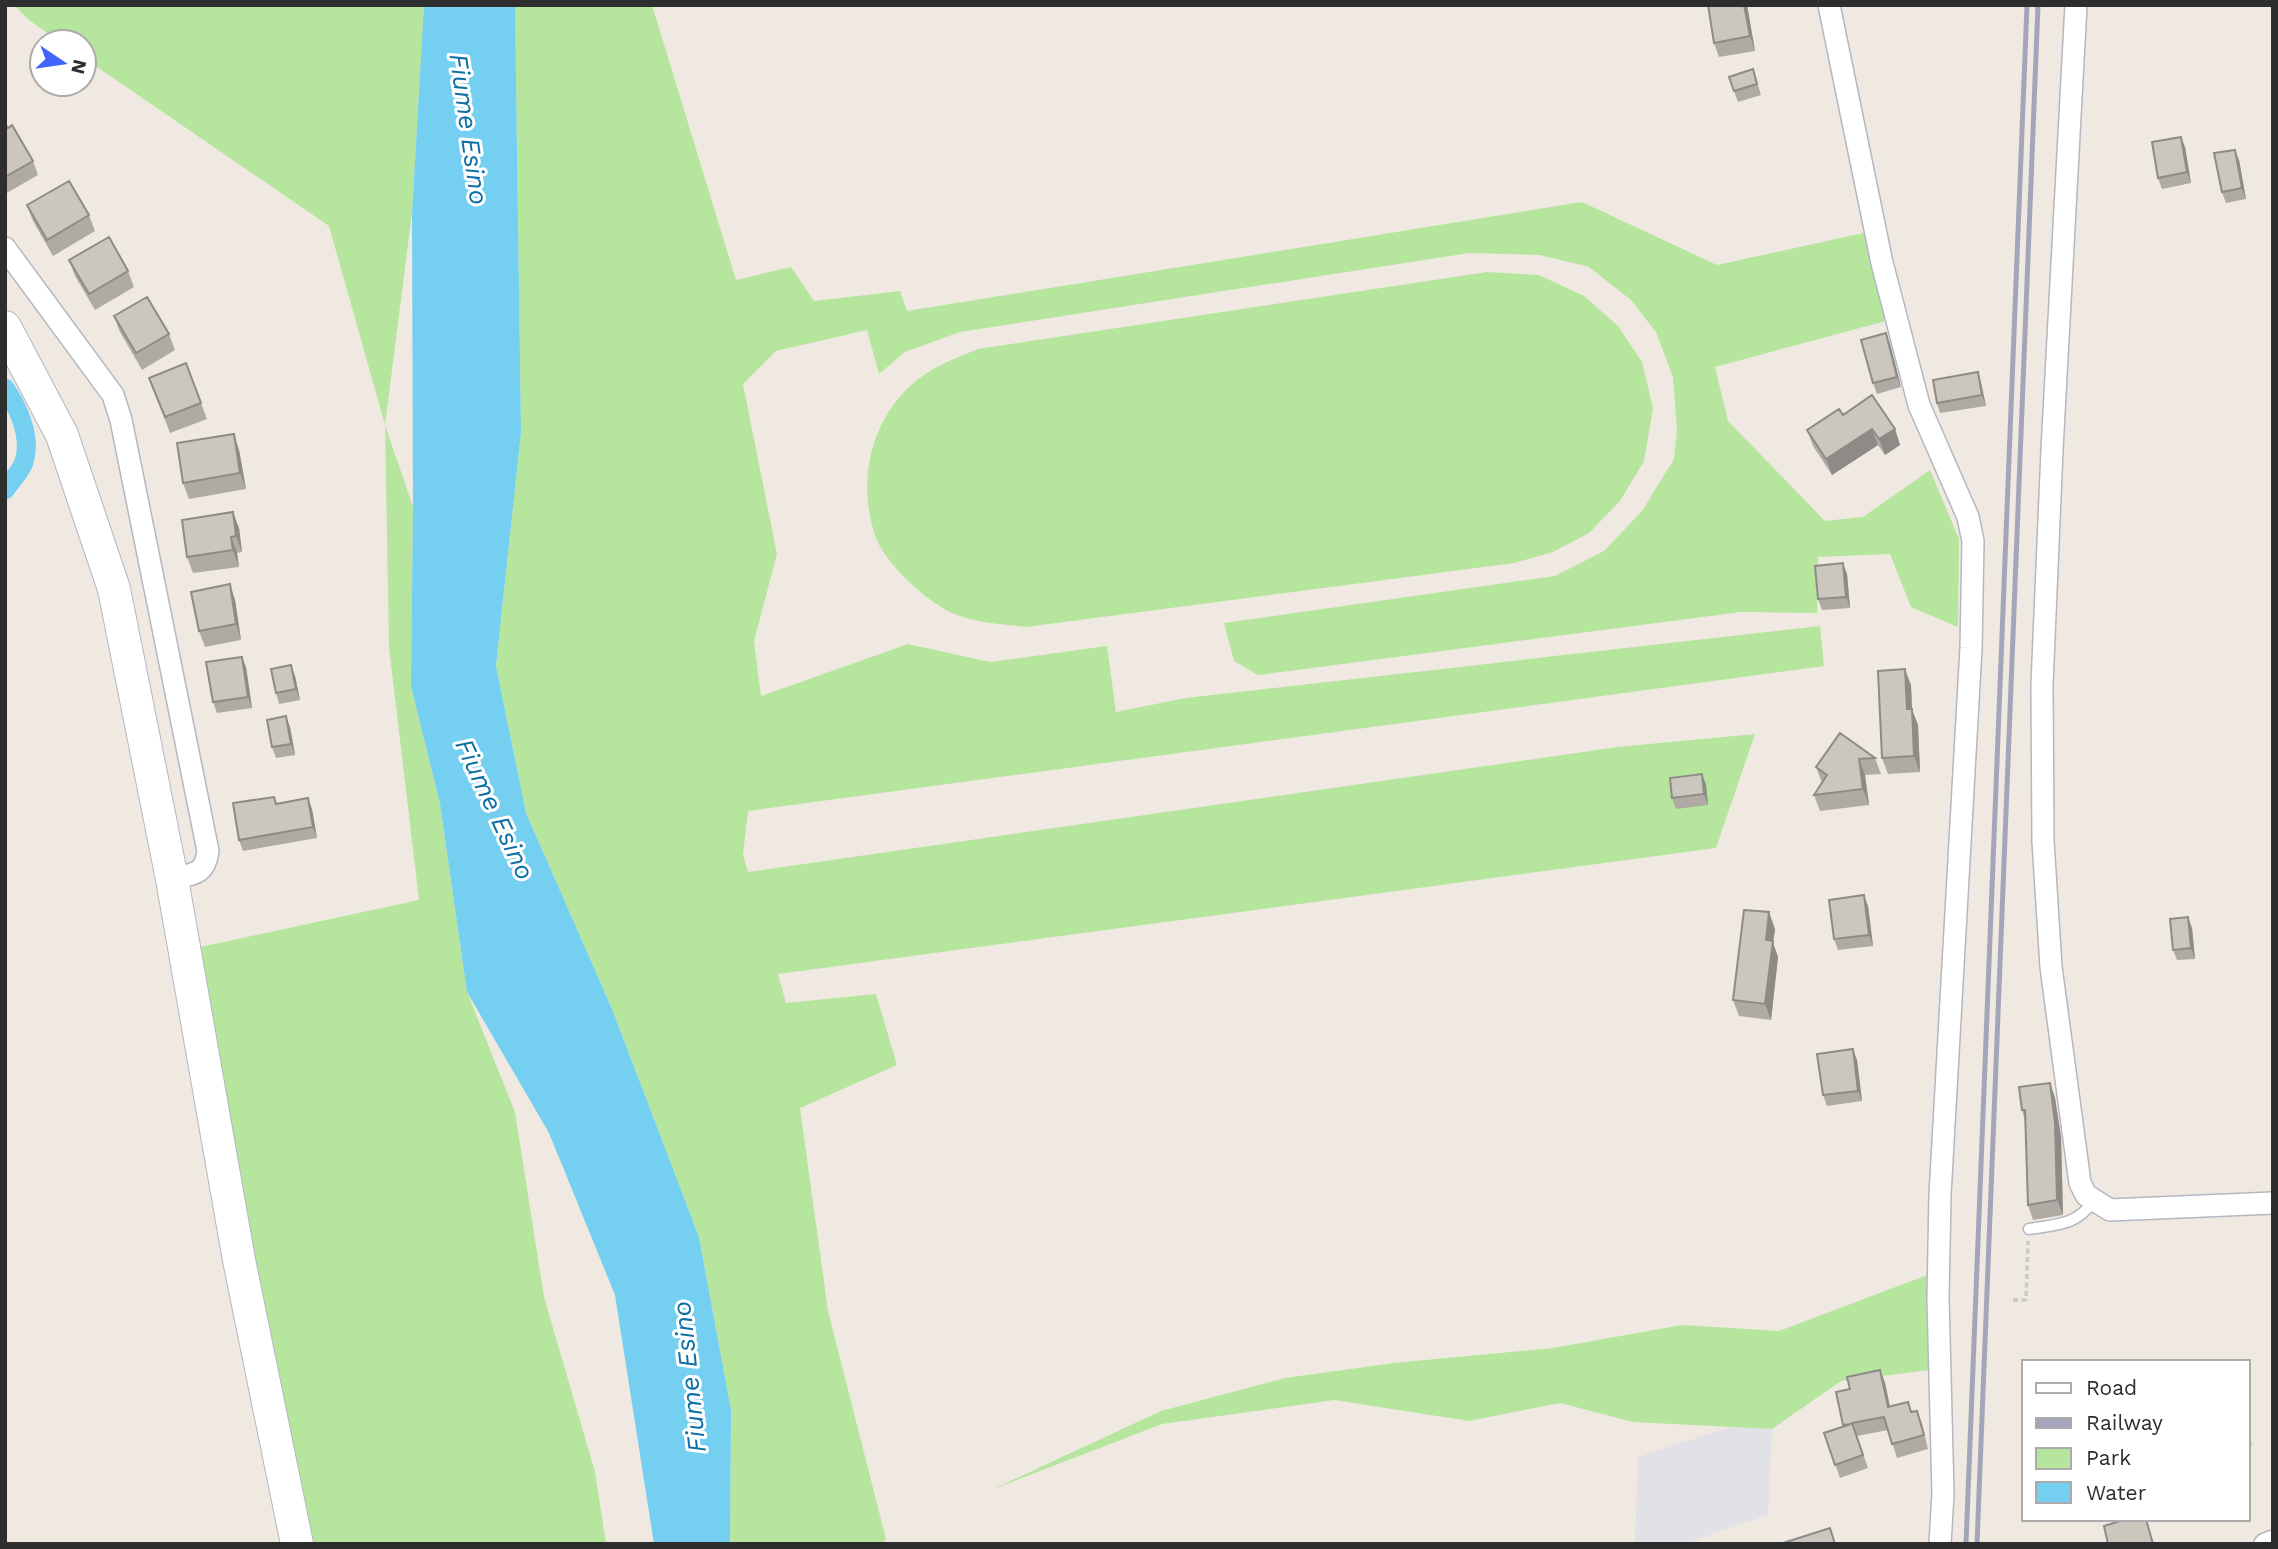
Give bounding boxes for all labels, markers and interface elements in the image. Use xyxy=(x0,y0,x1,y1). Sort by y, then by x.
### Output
north arrow xyxy=(28,28,98,98)
water label: Fiume Esino xyxy=(444,51,494,207)
text: N xyxy=(66,57,92,76)
water label: Fiume Esino xyxy=(449,734,541,884)
water label: Fiume Esino xyxy=(666,1300,712,1454)
legend xyxy=(2022,1360,2250,1521)
text: Road xyxy=(2086,1375,2137,1400)
text: Railway xyxy=(2086,1410,2163,1435)
text: Park xyxy=(2086,1445,2131,1470)
text: Water xyxy=(2086,1480,2147,1505)

